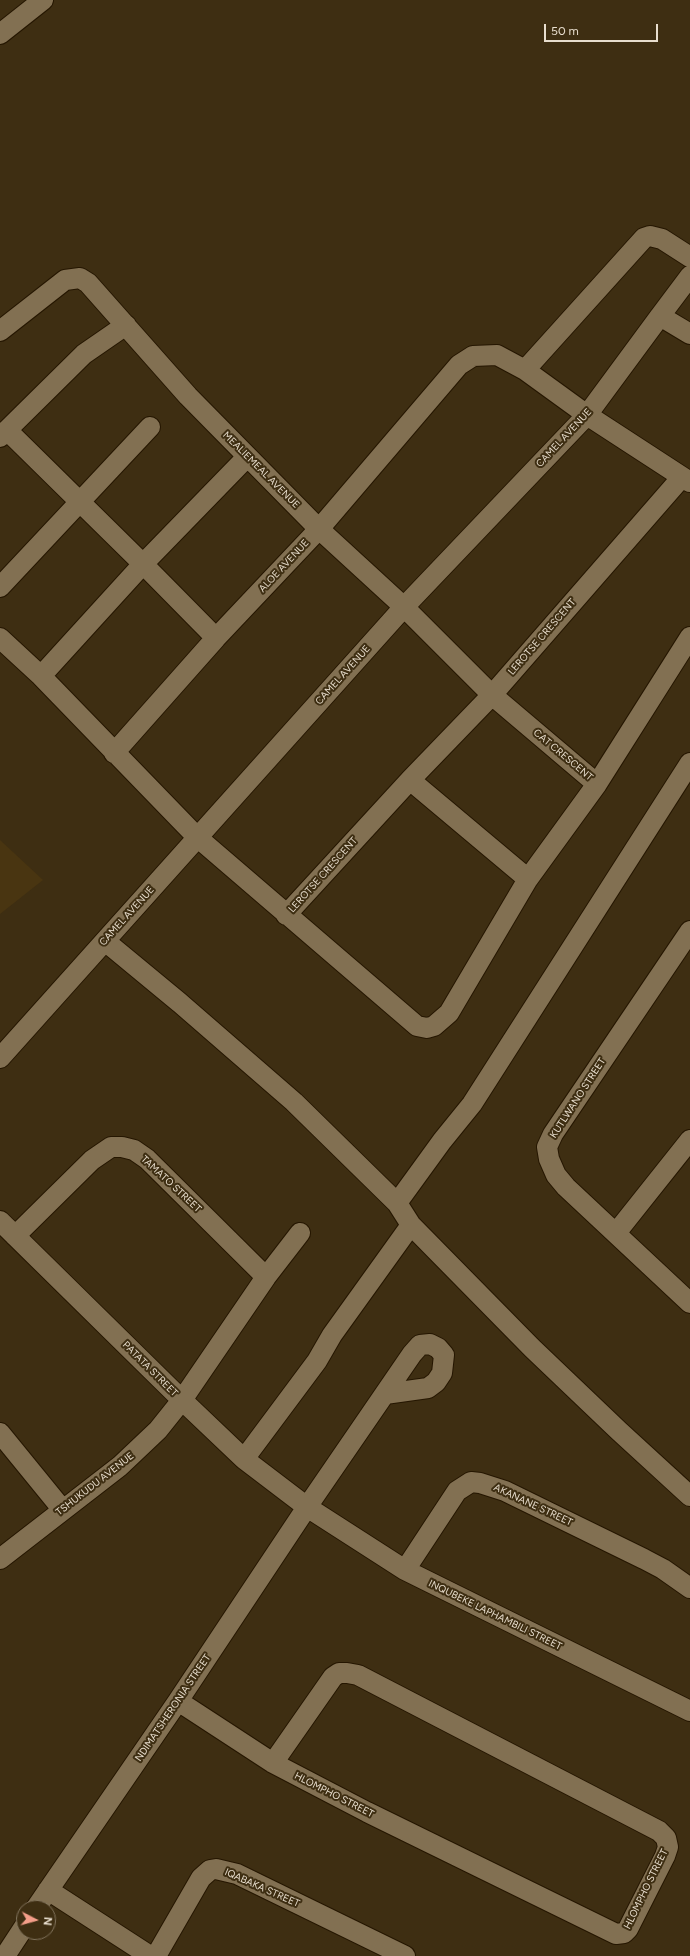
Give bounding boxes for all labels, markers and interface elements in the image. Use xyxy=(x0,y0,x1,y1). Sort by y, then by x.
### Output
scale bar xyxy=(546,16,660,42)
text: 50 m xyxy=(551,24,579,38)
street label: CAMEL AVENUE xyxy=(534,406,594,470)
street label: MEALIEMEAL AVENUE xyxy=(220,429,302,511)
street label: ALOE AVENUE xyxy=(256,537,312,595)
street label: LEROTSE CRESCENT xyxy=(506,596,578,678)
street label: CAMEL AVENUE xyxy=(313,643,373,707)
street label: CAT CRESCENT xyxy=(531,727,595,783)
street label: LEROTSE CRESCENT xyxy=(286,835,360,915)
street label: CAMEL AVENUE xyxy=(97,884,157,948)
street label: KUTLWANO STREET xyxy=(548,1056,608,1140)
street label: TAMATO STREET xyxy=(138,1153,204,1215)
street label: PATATA STREET xyxy=(120,1339,180,1399)
street label: TSHUKUDU AVENUE xyxy=(54,1450,136,1518)
street label: AKANANE STREET xyxy=(492,1481,574,1529)
street label: INQUBEKE LAPHAMBILI STREET xyxy=(426,1577,564,1653)
street label: NDIMATSHERONIA STREET xyxy=(133,1652,213,1764)
street label: HLOMPHO STREET xyxy=(292,1770,376,1820)
street label: HLOMPHO STREET xyxy=(621,1847,671,1931)
street label: IQABAKA STREET xyxy=(223,1866,301,1910)
north arrow xyxy=(16,1900,56,1940)
text: N xyxy=(41,1916,54,1926)

